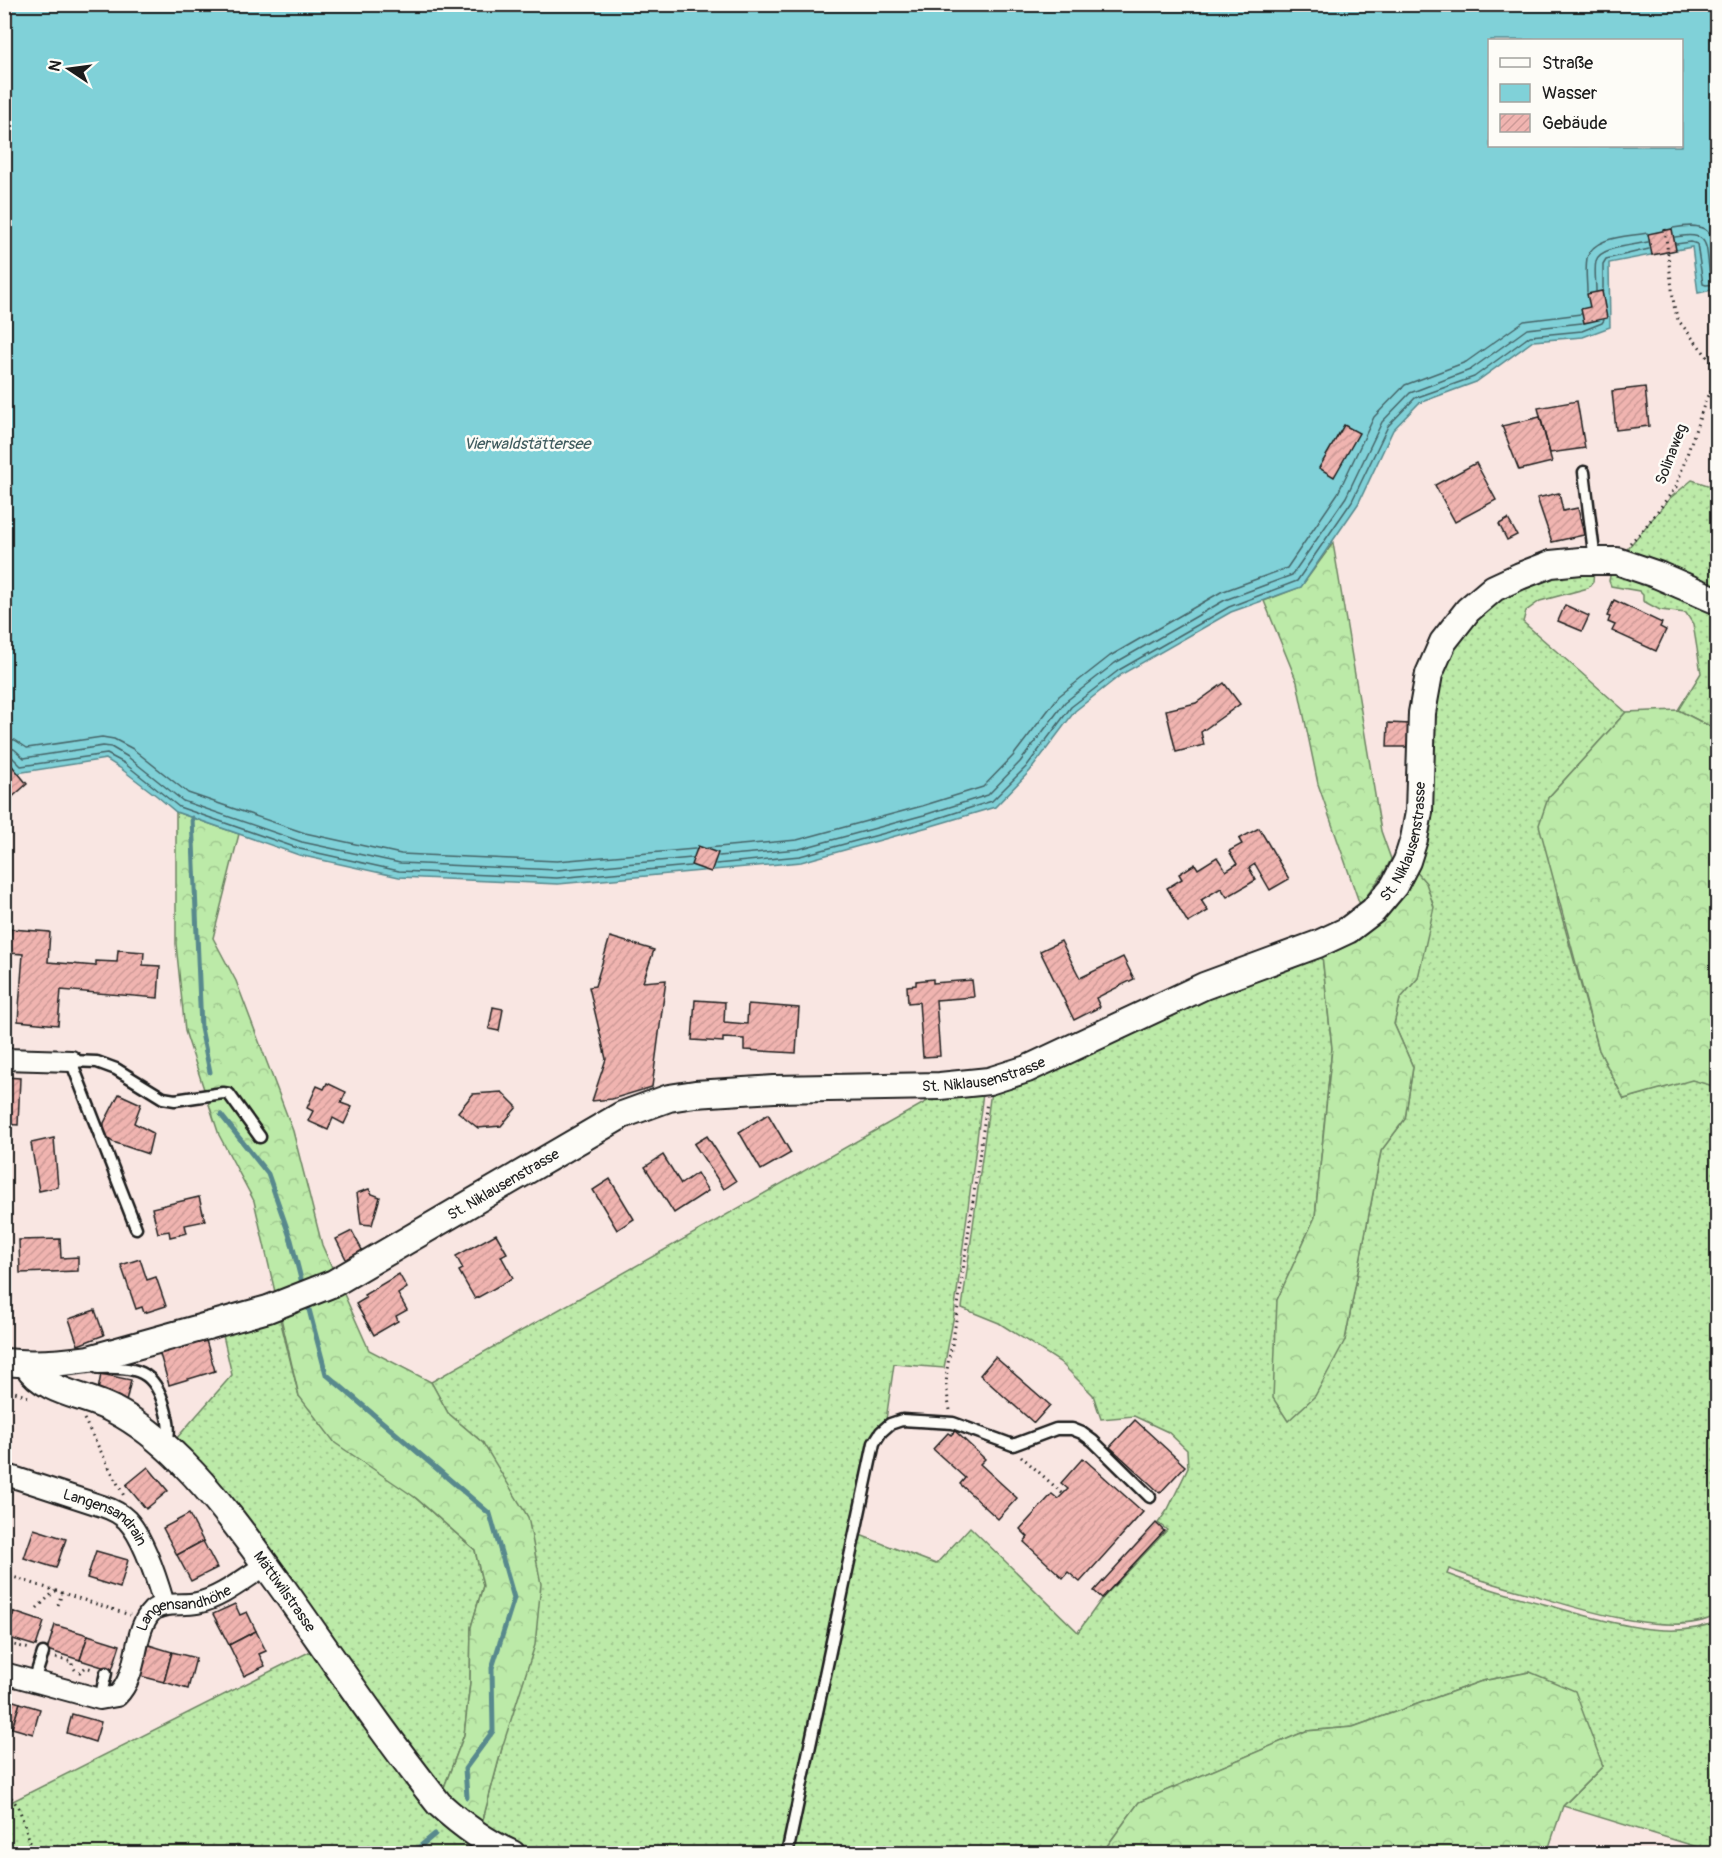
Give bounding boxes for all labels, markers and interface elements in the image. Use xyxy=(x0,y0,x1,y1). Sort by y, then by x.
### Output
north arrow xyxy=(39,39,99,99)
legend xyxy=(1488,39,1683,147)
text: Straße xyxy=(1542,52,1593,75)
text: N xyxy=(44,58,66,73)
text: Wasser xyxy=(1542,82,1598,105)
text: Gebäude xyxy=(1542,112,1607,135)
street label: Solinaweg xyxy=(1651,421,1692,487)
water label: Vierwaldstättersee xyxy=(464,434,592,454)
street label: St. Niklausenstrasse xyxy=(1376,781,1430,906)
street label: St. Niklausenstrasse xyxy=(922,1053,1049,1096)
street label: St. Niklausenstrasse xyxy=(444,1144,563,1225)
street label: Langensandrain xyxy=(60,1485,151,1549)
street label: Mättiwilstrasse xyxy=(249,1548,320,1636)
street label: Langensandhöhe xyxy=(133,1581,235,1634)

